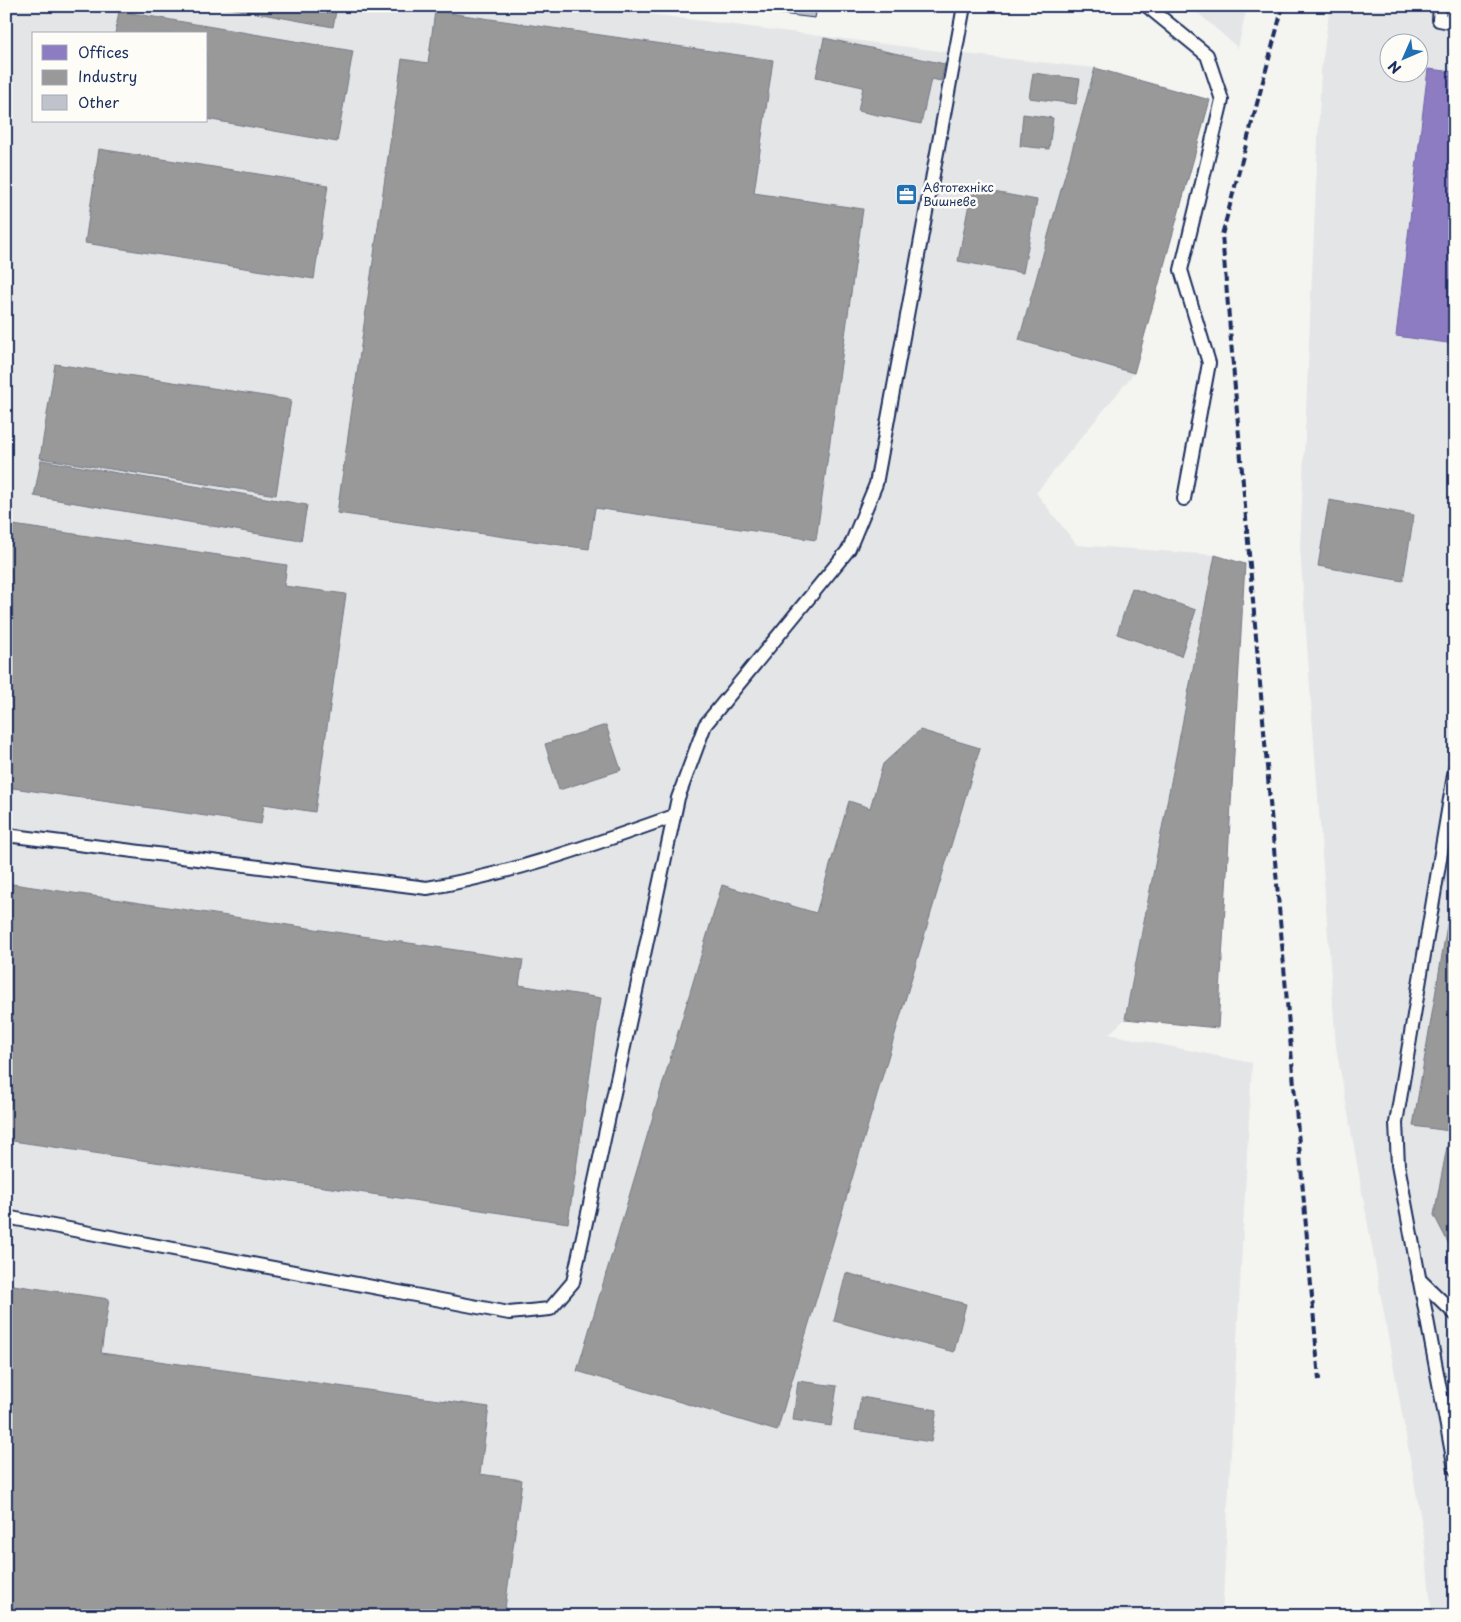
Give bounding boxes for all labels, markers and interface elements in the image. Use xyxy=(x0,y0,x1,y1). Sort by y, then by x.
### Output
legend xyxy=(32,32,208,122)
north arrow xyxy=(1378,32,1428,82)
text: Offices xyxy=(78,40,129,63)
text: N xyxy=(1383,56,1406,79)
text: Industry xyxy=(78,64,137,87)
text: Other xyxy=(78,90,119,113)
place label: Автотехнікс Вишневе xyxy=(923,178,994,210)
office icon: Автотехнікс Вишневе xyxy=(895,182,919,206)

